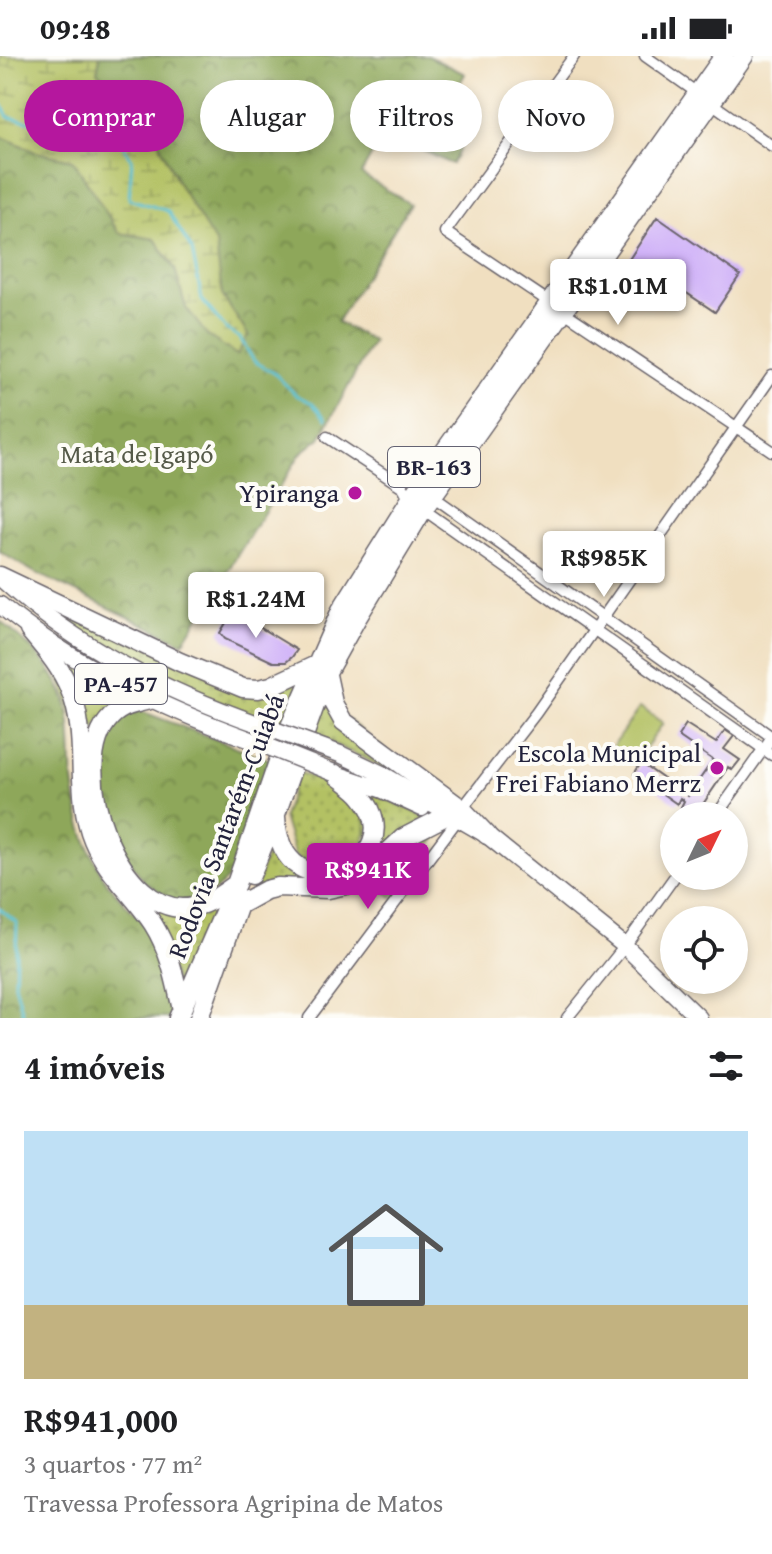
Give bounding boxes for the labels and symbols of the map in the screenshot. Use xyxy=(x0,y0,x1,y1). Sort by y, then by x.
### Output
pin: R$1.01M xyxy=(544,259,692,327)
park label: Mata de Igapó xyxy=(60,434,214,473)
road number: BR-163 xyxy=(388,447,480,487)
place label: Ypiranga xyxy=(239,473,340,512)
marker: Ypiranga xyxy=(346,484,364,502)
pin: R$985K xyxy=(539,531,669,599)
pin: R$1.24M xyxy=(182,572,330,640)
road number: PA-457 xyxy=(75,664,167,704)
street label: Rodovia Santarém-Cuiabá xyxy=(157,687,294,964)
place label: Escola Municipal Frei Fabiano Merrz xyxy=(496,733,701,802)
marker: Escola Municipal Frei Fabiano Merrz xyxy=(708,759,726,777)
north arrow xyxy=(660,802,748,890)
pin: R$941K xyxy=(303,843,433,911)

